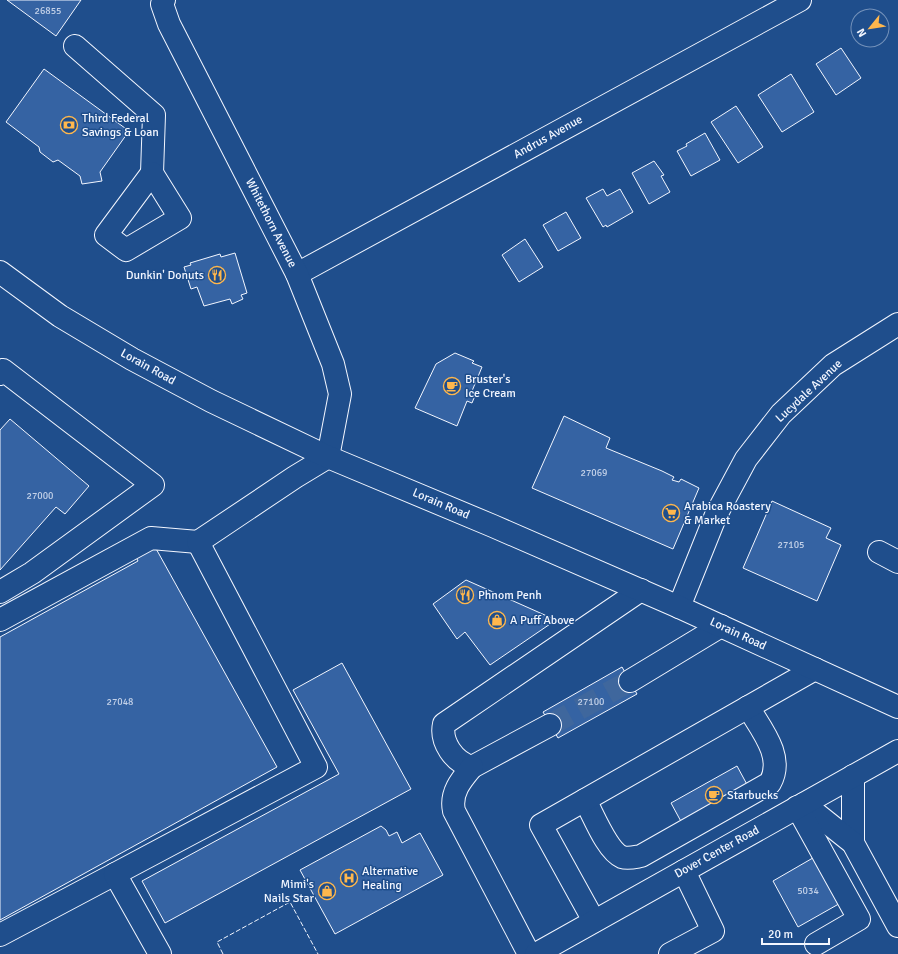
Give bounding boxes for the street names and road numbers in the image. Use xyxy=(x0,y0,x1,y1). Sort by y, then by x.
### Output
street label: Andrus Avenue xyxy=(511,112,585,162)
street label: Whitethorn Avenue xyxy=(242,176,300,270)
street label: Lorain Road xyxy=(118,346,178,388)
street label: Lucydale Avenue xyxy=(773,356,845,426)
street label: Lorain Road xyxy=(410,485,472,523)
street label: Lorain Road xyxy=(707,614,769,654)
street label: Dover Center Road xyxy=(672,822,762,882)

